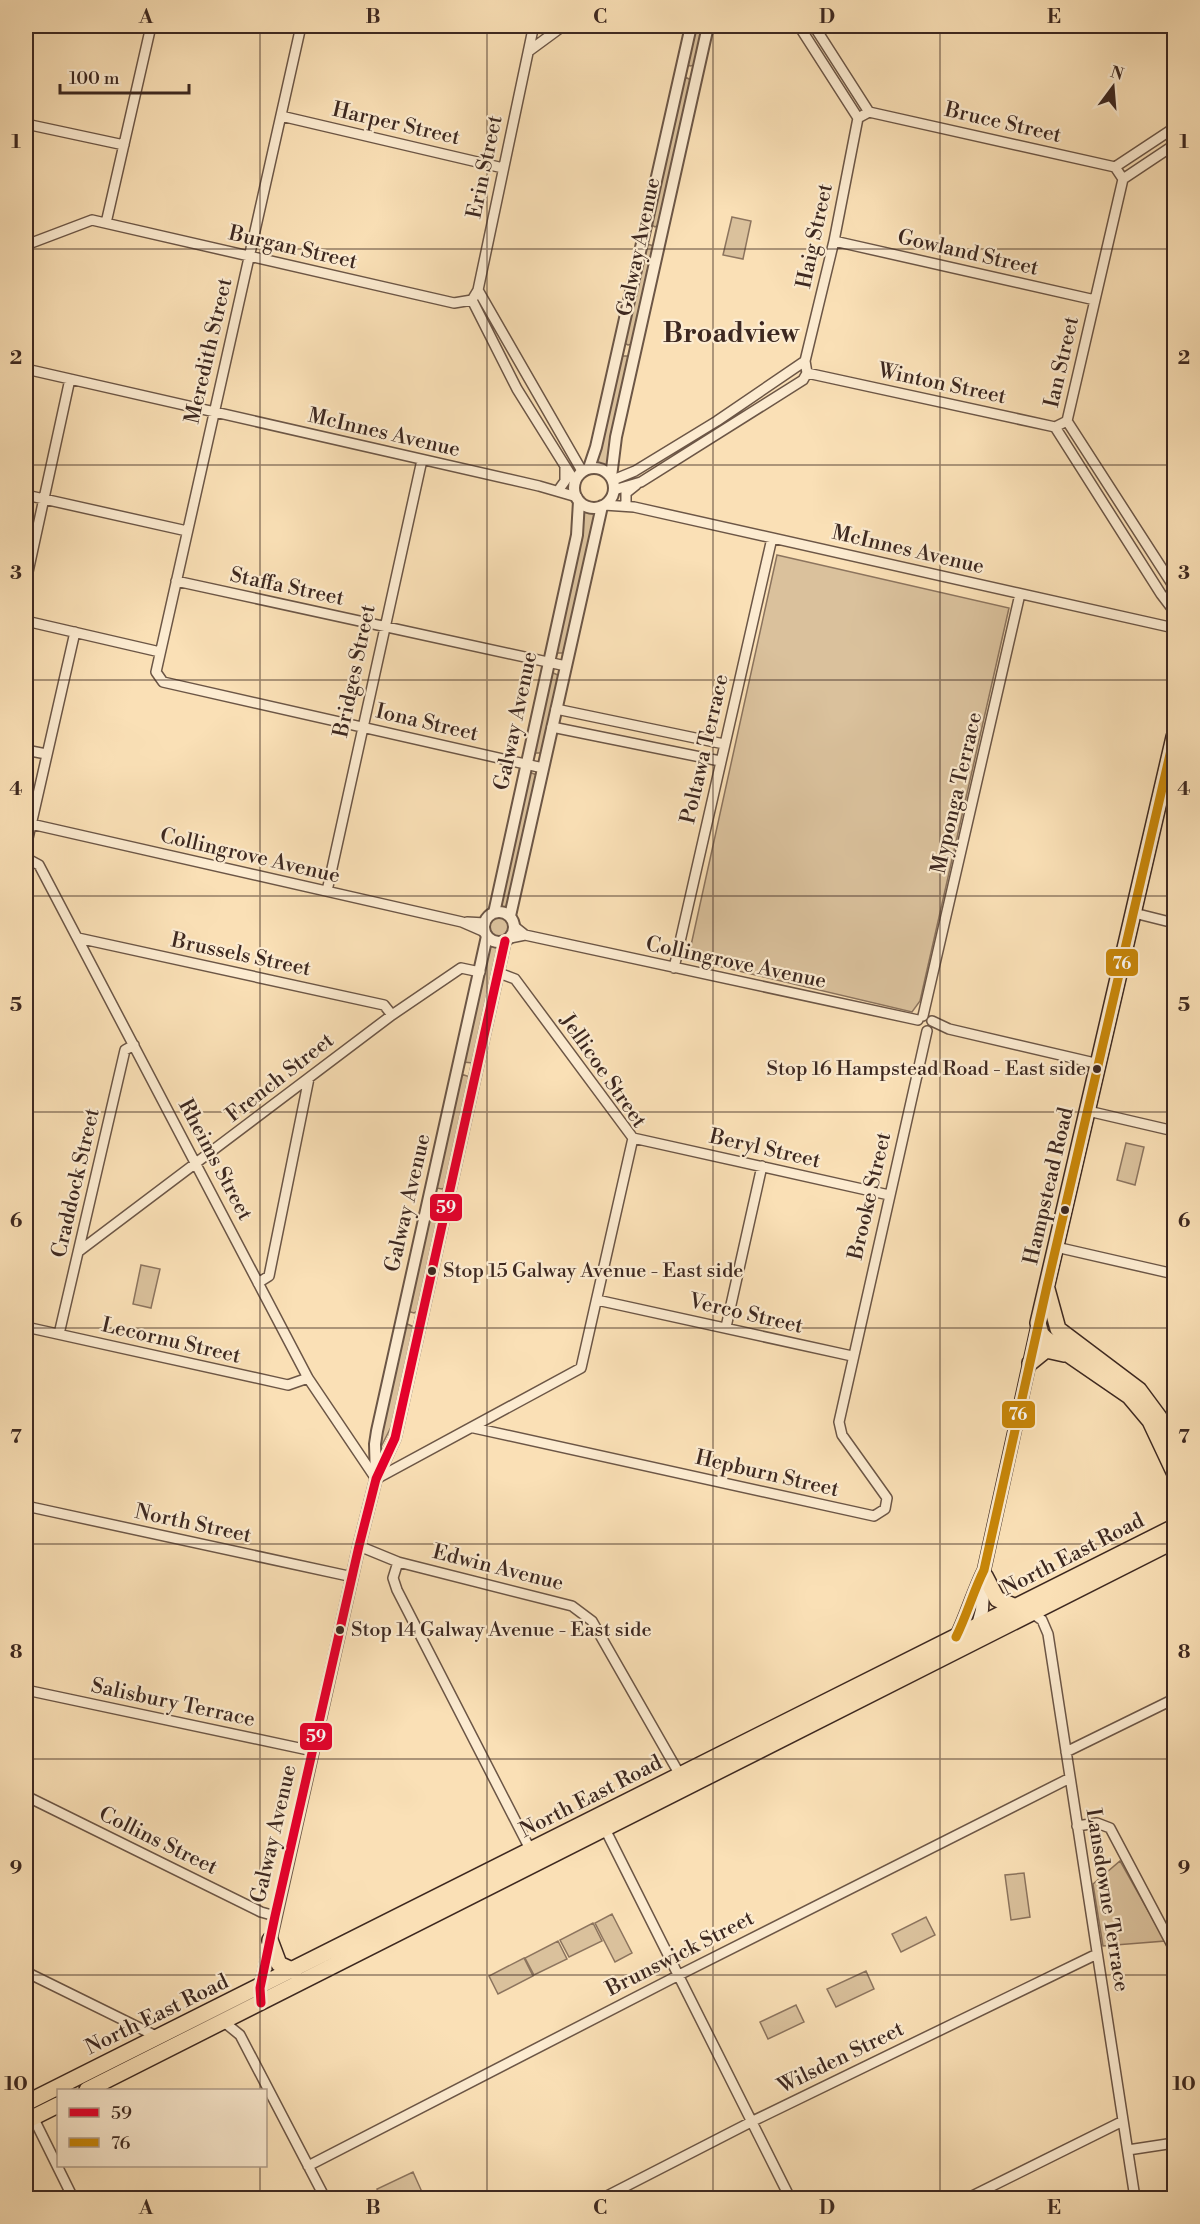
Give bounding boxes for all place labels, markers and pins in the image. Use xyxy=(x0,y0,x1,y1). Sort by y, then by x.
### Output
place label: Stop 16 Hampstead Road - East side xyxy=(767,1057,1086,1082)
marker: Stop 16 Hampstead Road - East side xyxy=(1091,1063,1103,1075)
unlabelled marker xyxy=(1059,1204,1071,1216)
place label: Stop 15 Galway Avenue - East side xyxy=(443,1259,743,1284)
marker: Stop 15 Galway Avenue - East side xyxy=(426,1265,438,1277)
place label: Stop 14 Galway Avenue - East side xyxy=(351,1618,651,1643)
marker: Stop 14 Galway Avenue - East side xyxy=(334,1624,346,1636)

